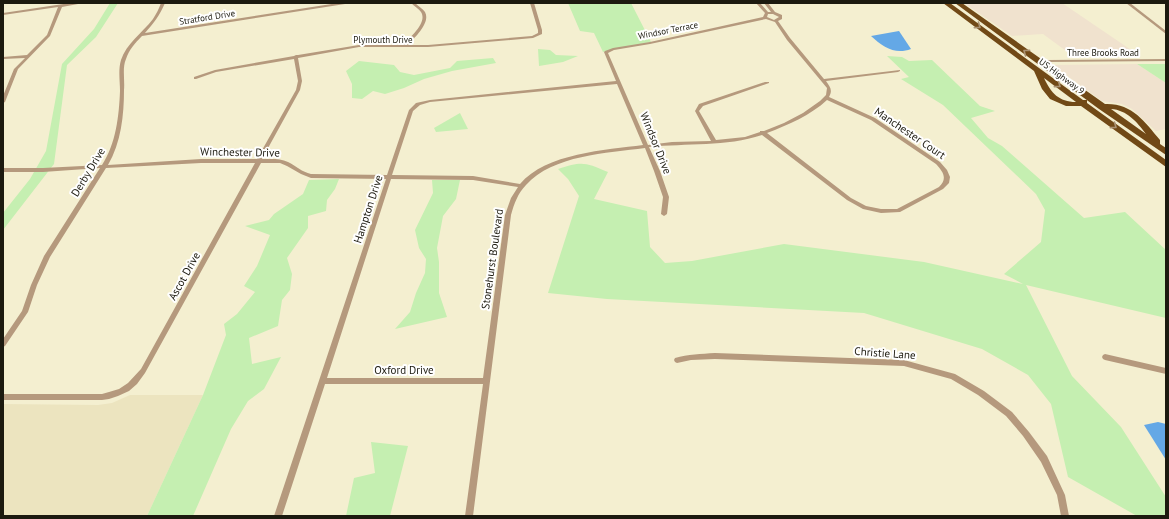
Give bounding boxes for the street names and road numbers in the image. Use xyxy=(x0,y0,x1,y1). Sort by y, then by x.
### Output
street label: Stratford Drive xyxy=(178,7,236,27)
street label: Windsor Terrace xyxy=(637,19,699,41)
street label: Plymouth Drive xyxy=(353,34,413,45)
street label: Three Brooks Road xyxy=(1067,47,1139,58)
street label: US Highway 9 xyxy=(1037,56,1087,96)
street label: Manchester Court xyxy=(872,104,948,162)
street label: Windsor Drive xyxy=(637,110,675,177)
street label: Winchester Drive xyxy=(200,144,280,160)
street label: Derby Drive xyxy=(68,145,108,199)
street label: Hampton Drive xyxy=(350,173,386,245)
street label: Stonehurst Boulevard xyxy=(478,208,506,310)
street label: Ascot Drive xyxy=(165,249,203,303)
street label: Christie Lane xyxy=(854,344,916,362)
street label: Oxford Drive xyxy=(374,363,434,377)

